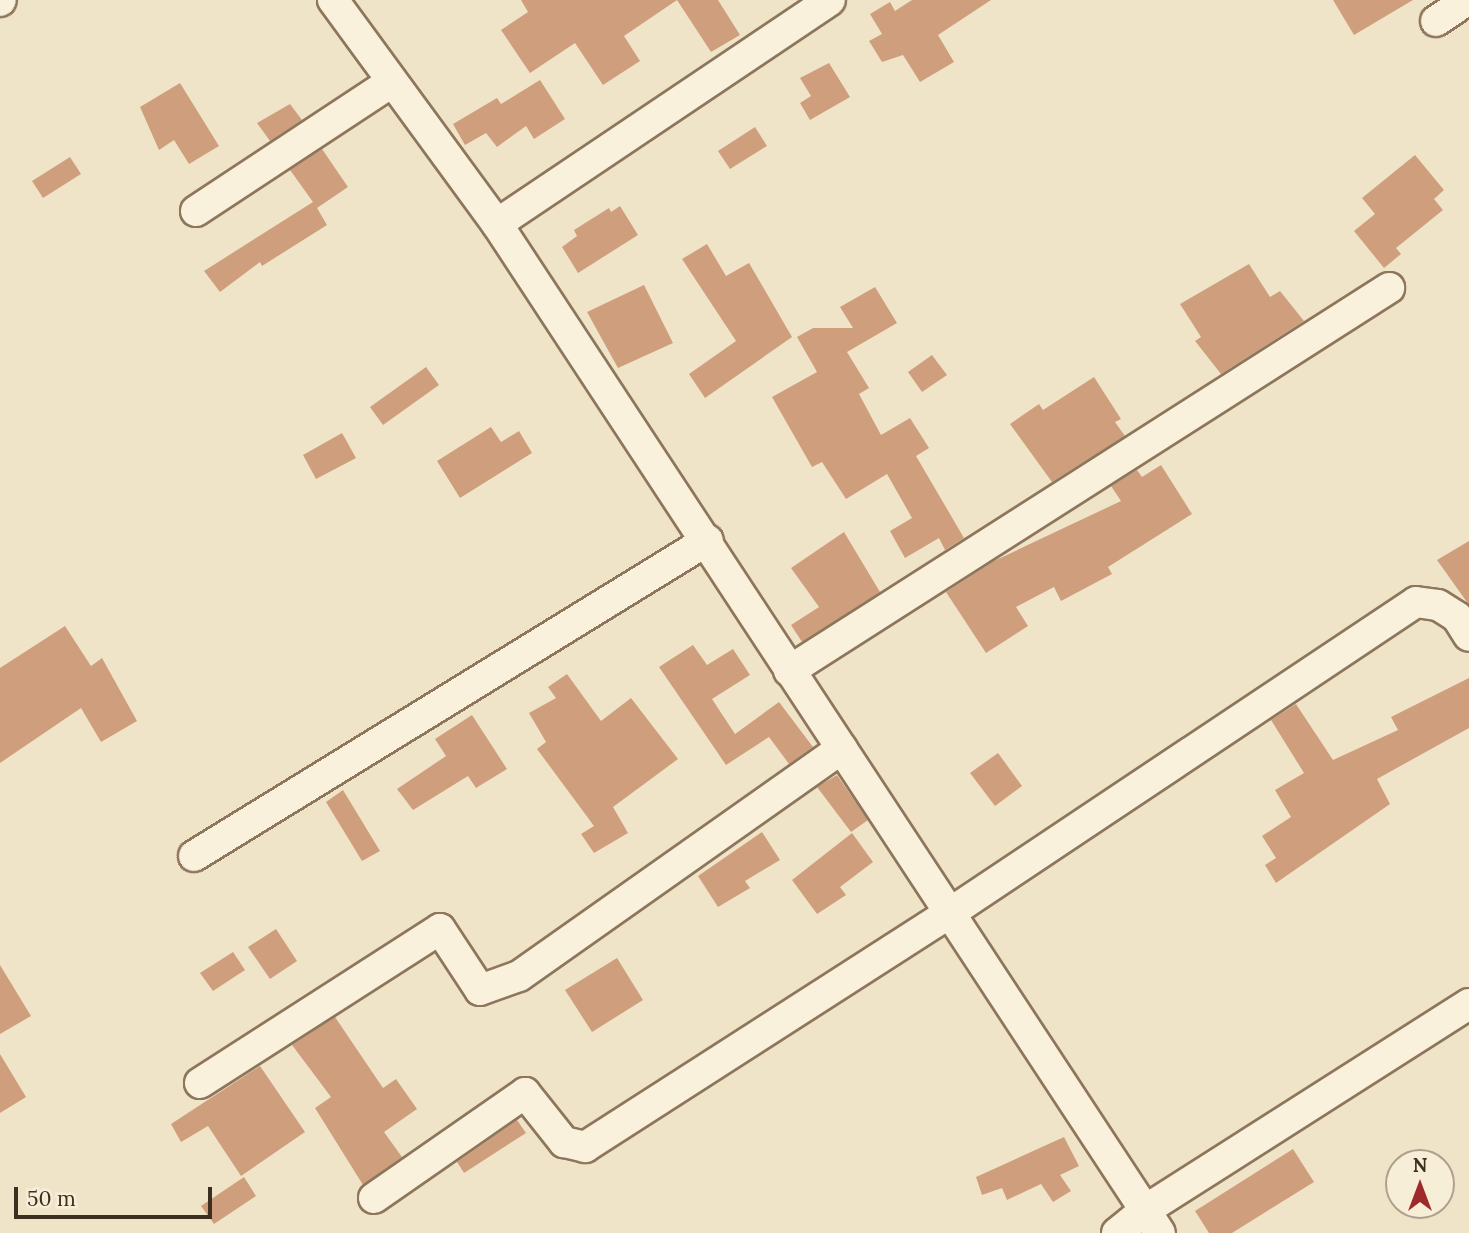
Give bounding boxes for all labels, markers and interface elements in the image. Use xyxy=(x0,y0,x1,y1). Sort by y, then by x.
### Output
north arrow xyxy=(1385,1149,1455,1219)
text: N xyxy=(1413,1153,1427,1177)
scale bar xyxy=(18,1174,215,1218)
text: 50 m xyxy=(27,1185,76,1212)

